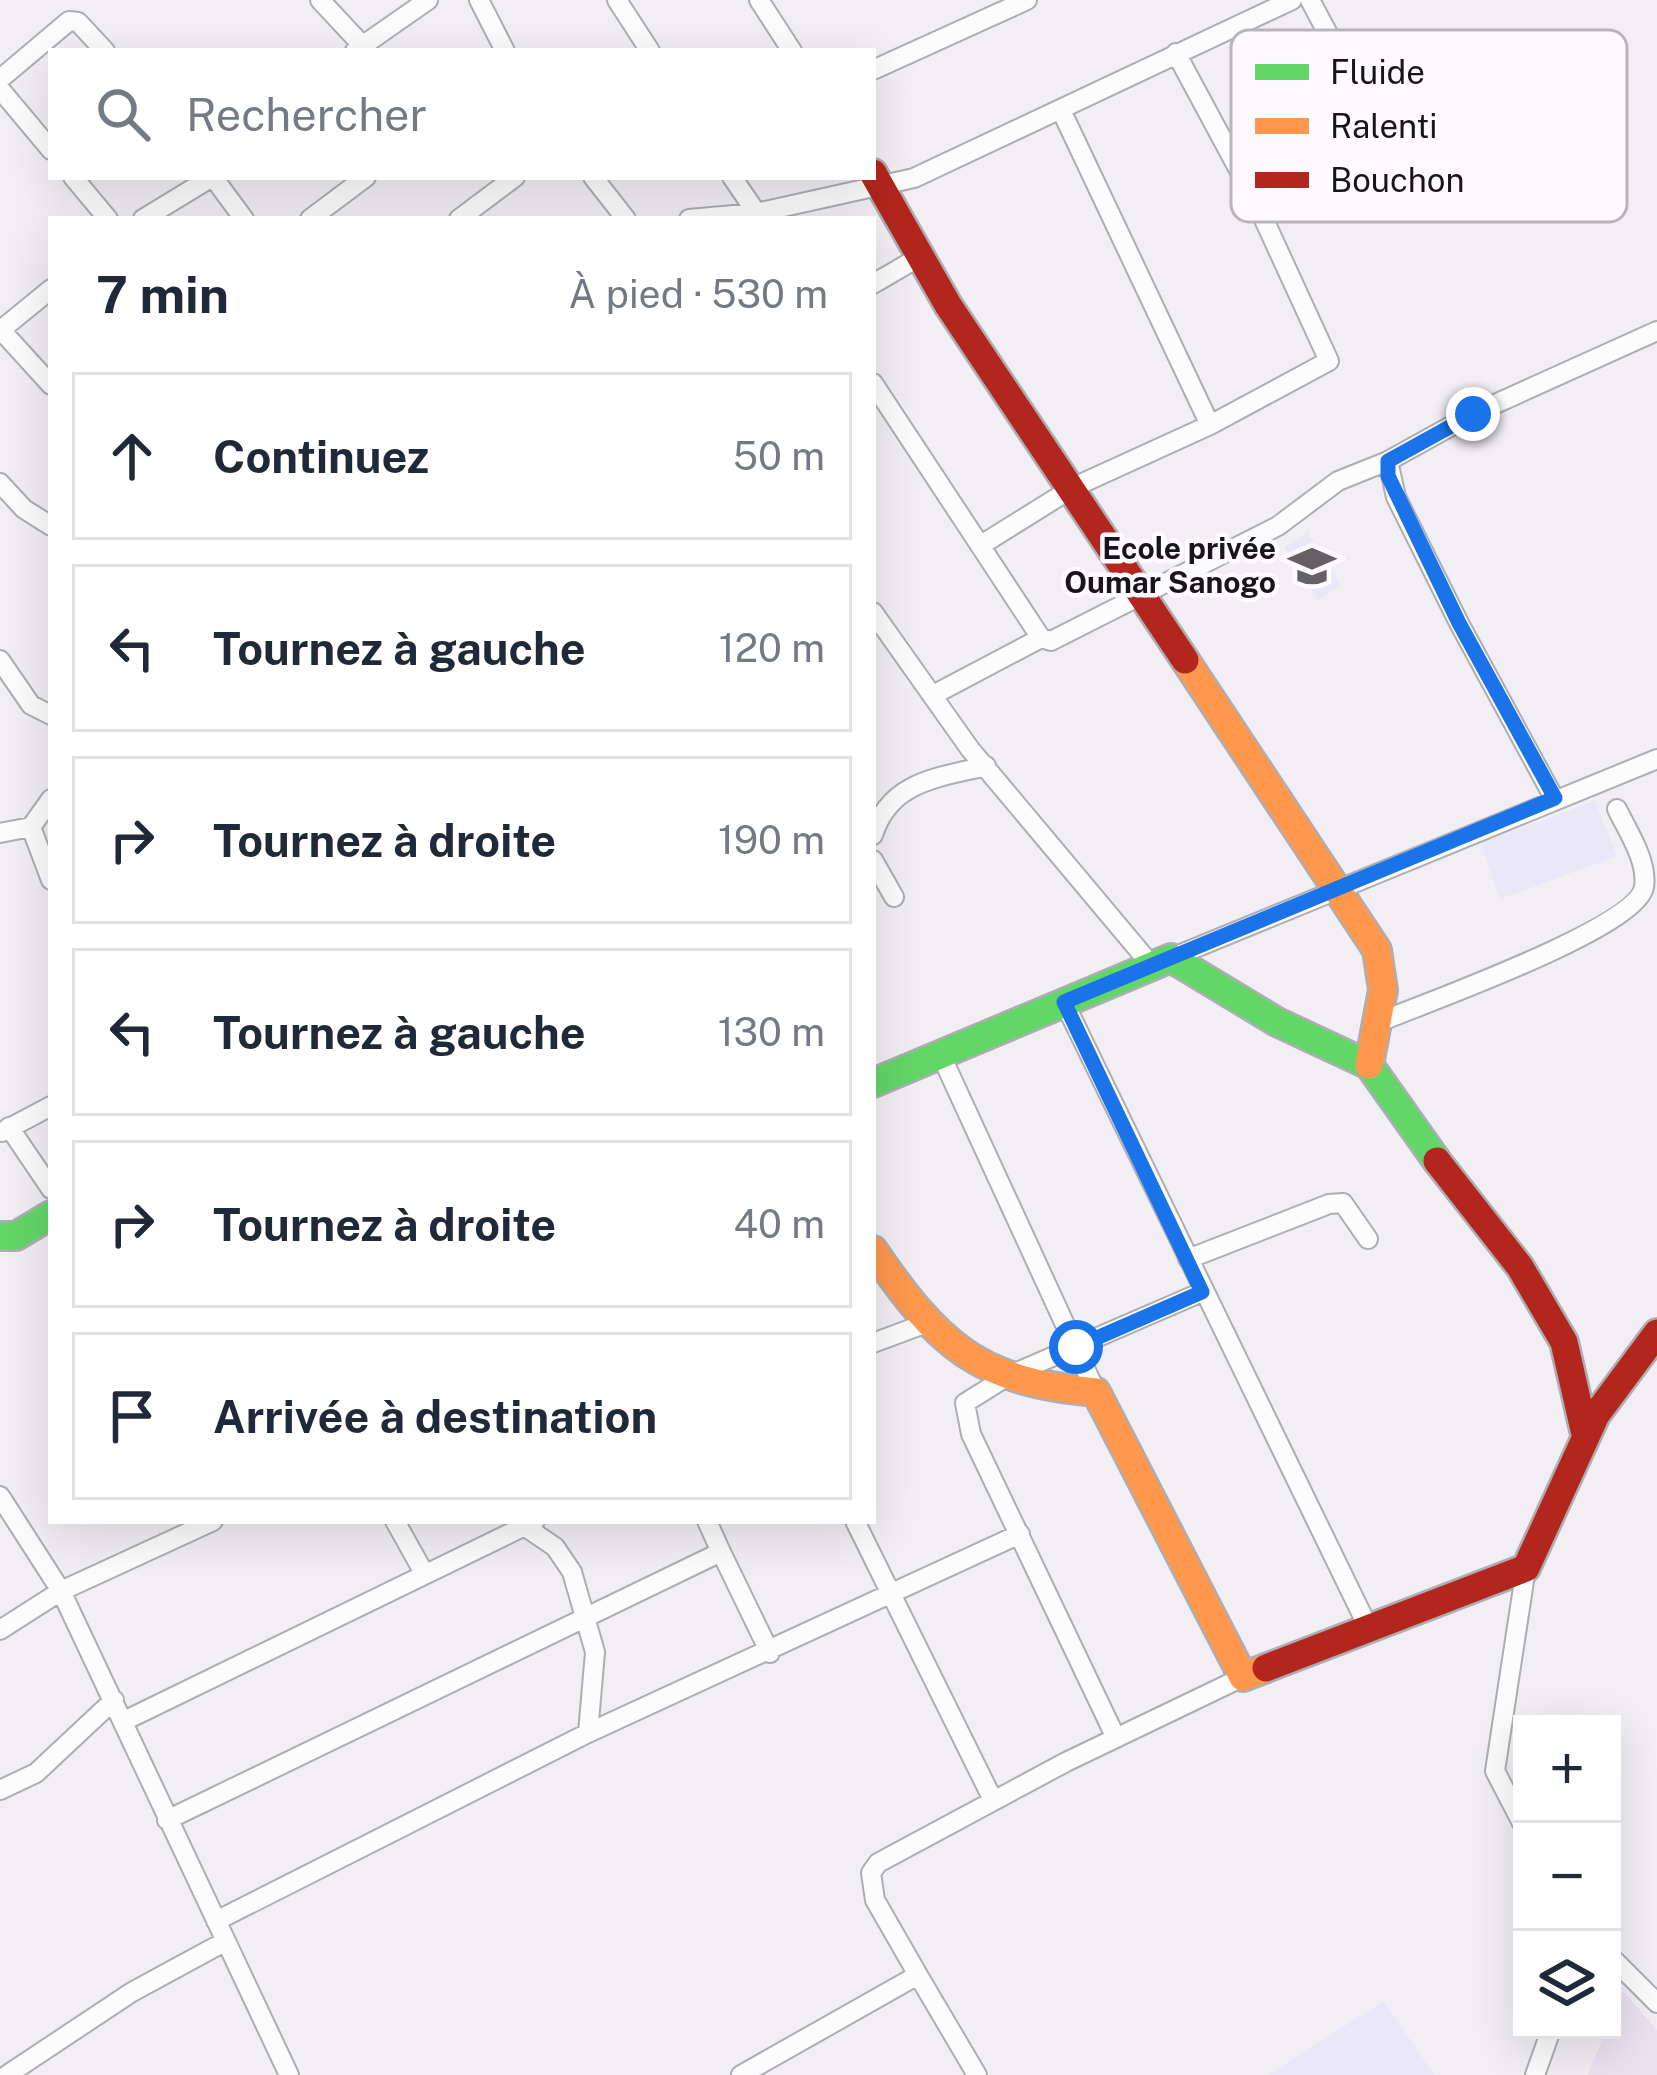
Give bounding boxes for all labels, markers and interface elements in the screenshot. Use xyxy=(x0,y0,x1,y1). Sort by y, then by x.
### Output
legend xyxy=(1231,30,1627,222)
search box xyxy=(48,48,876,180)
text: Fluide xyxy=(1330,53,1425,91)
icon: search xyxy=(90,81,156,147)
text: Rechercher xyxy=(186,88,427,141)
text: Ralenti xyxy=(1330,107,1437,145)
text: Bouchon xyxy=(1330,161,1464,199)
text: 7 min xyxy=(96,265,229,324)
text: À pied · 530 m xyxy=(569,271,828,317)
route end xyxy=(1446,387,1500,441)
icon: ahead xyxy=(99,423,165,489)
text: Continuez xyxy=(213,430,429,483)
text: 50 m xyxy=(733,433,825,479)
place label: Ecole privée Oumar Sanogo xyxy=(1064,530,1276,600)
school or university icon: Ecole privée Oumar Sanogo xyxy=(1287,541,1337,591)
icon: left xyxy=(99,615,165,681)
text: Tournez à gauche xyxy=(213,622,586,675)
text: 120 m xyxy=(719,625,825,671)
icon: right xyxy=(99,807,165,873)
text: Tournez à droite xyxy=(213,814,556,867)
text: 190 m xyxy=(718,817,825,863)
icon: left xyxy=(99,999,165,1065)
text: Tournez à gauche xyxy=(213,1006,586,1059)
text: 130 m xyxy=(718,1009,825,1055)
icon: right xyxy=(99,1191,165,1257)
text: Tournez à droite xyxy=(213,1198,556,1251)
text: 40 m xyxy=(733,1201,825,1247)
route start xyxy=(1049,1320,1103,1374)
icon: arrive xyxy=(99,1383,165,1449)
text: Arrivée à destination xyxy=(213,1390,657,1443)
map controls xyxy=(1513,1715,1621,2039)
button: + xyxy=(1513,1715,1621,1823)
button: − xyxy=(1513,1823,1621,1931)
button: layers xyxy=(1513,1931,1621,2039)

